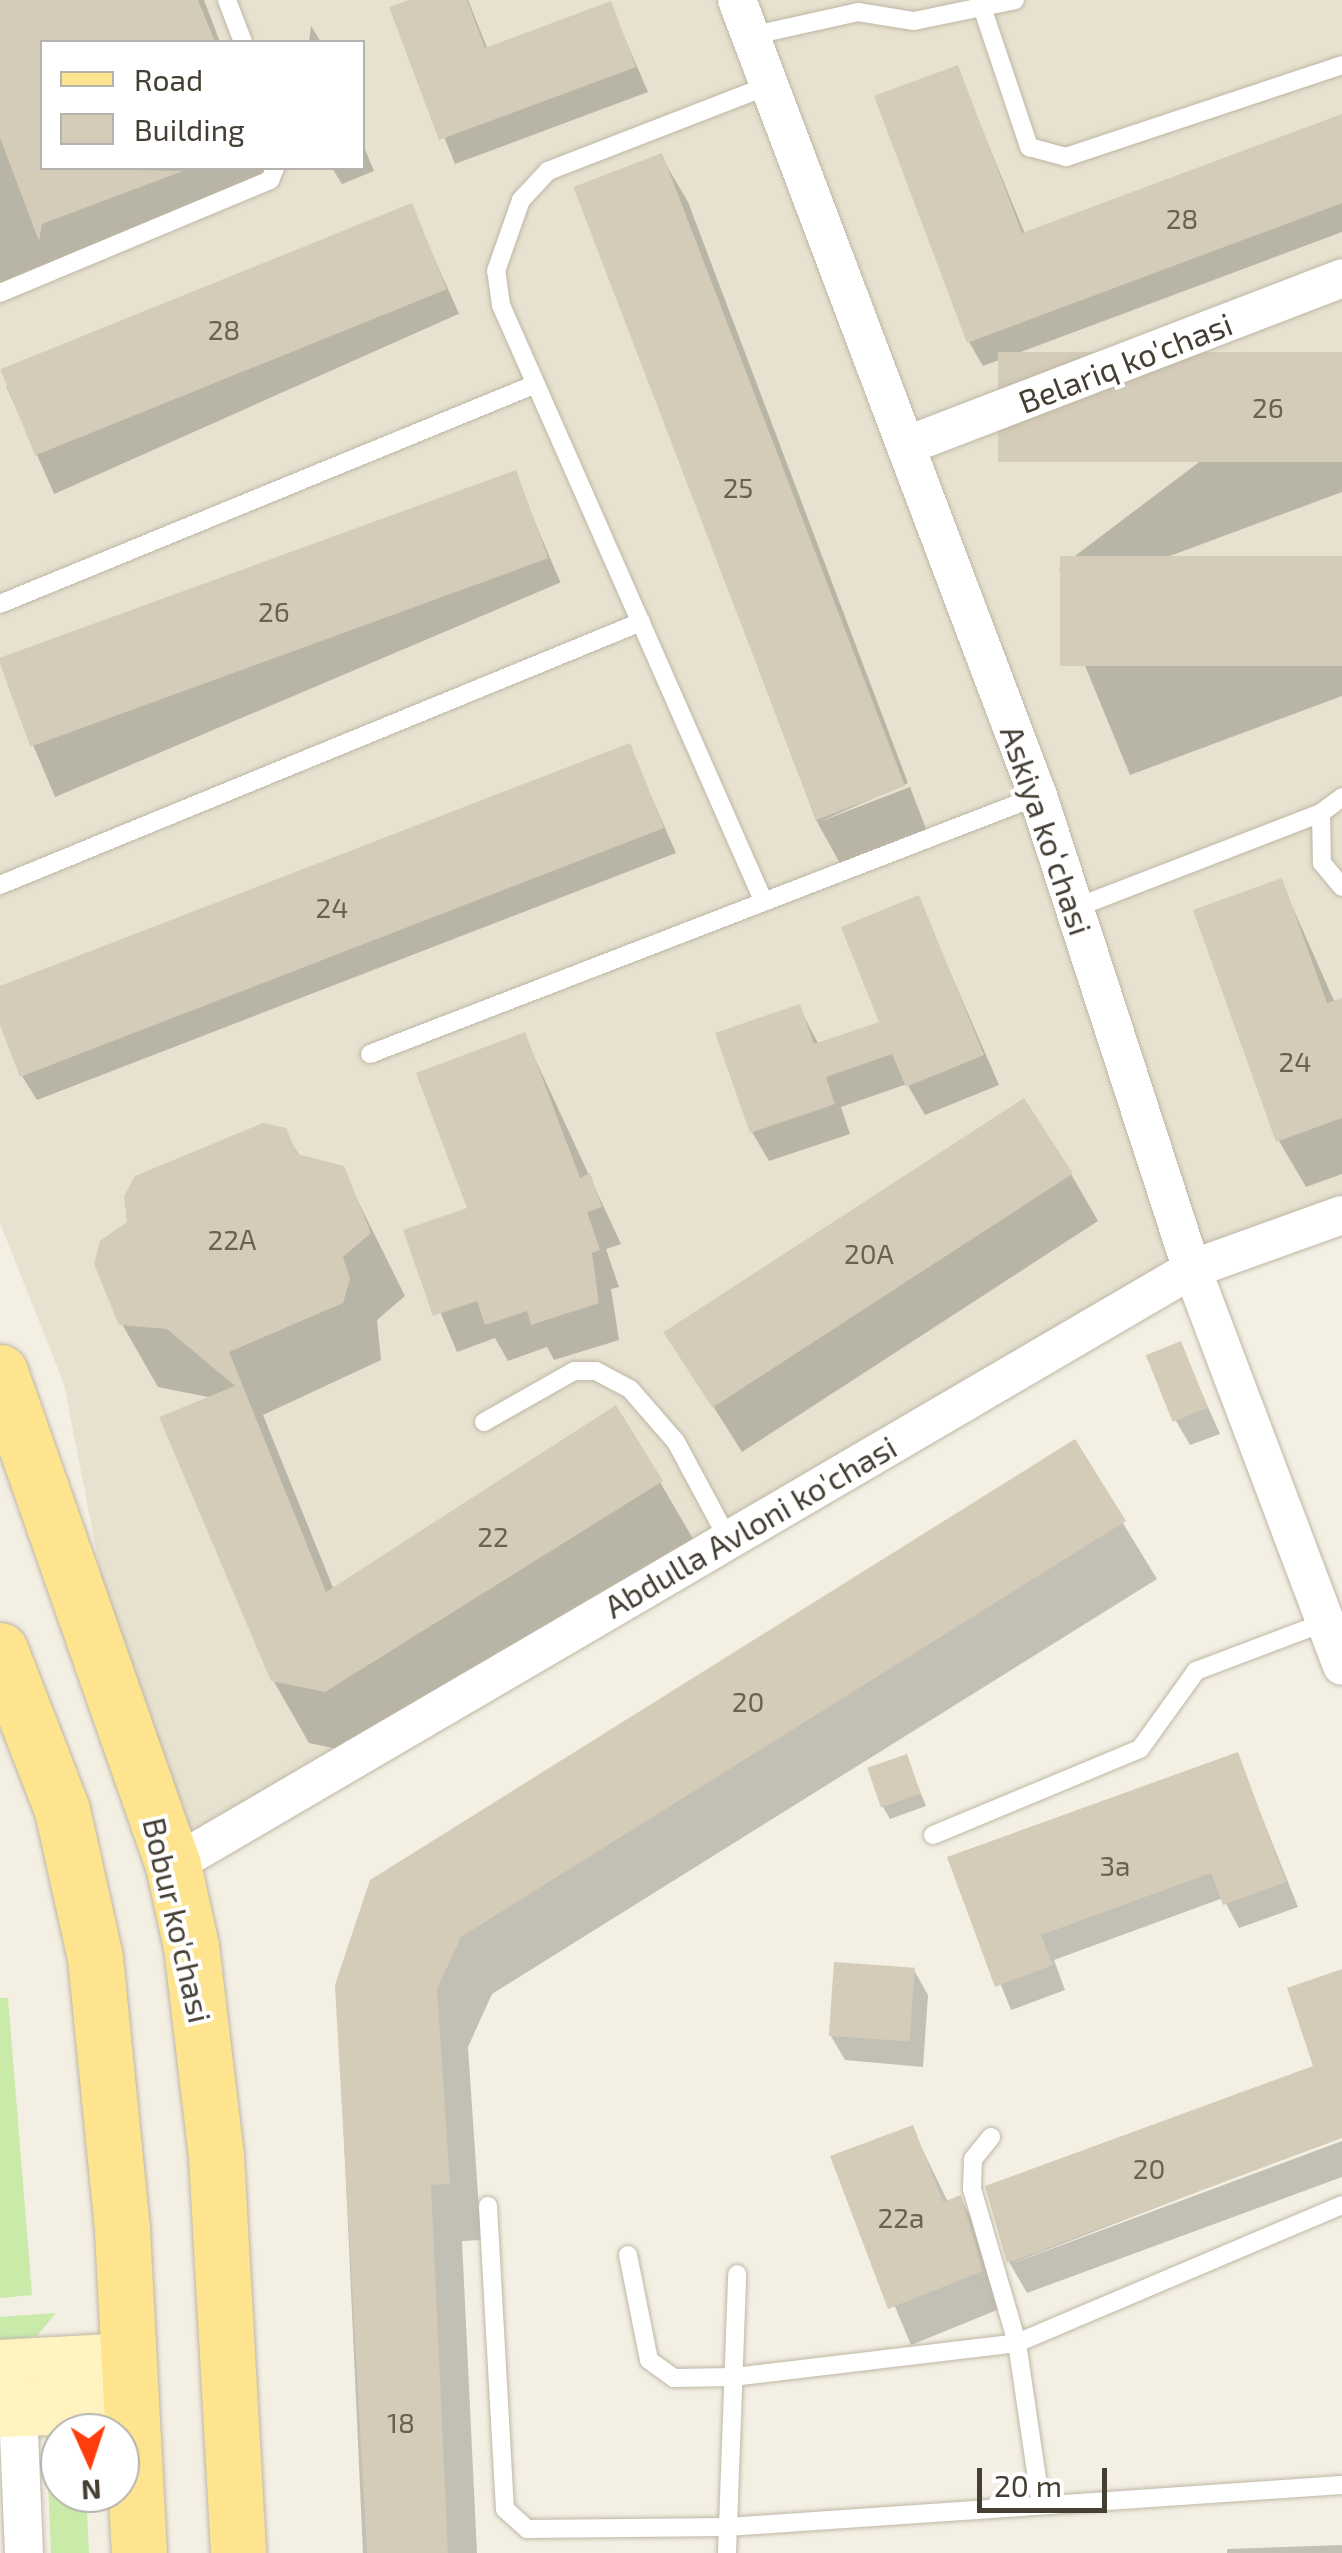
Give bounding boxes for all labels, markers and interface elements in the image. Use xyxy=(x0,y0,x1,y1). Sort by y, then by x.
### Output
legend xyxy=(40,40,365,170)
text: Road xyxy=(134,61,203,97)
text: Building xyxy=(134,111,245,147)
house number: 28 xyxy=(1166,201,1198,235)
street label: Belariq ko'chasi xyxy=(1013,304,1237,420)
house number: 28 xyxy=(208,312,240,346)
house number: 26 xyxy=(1252,390,1284,424)
house number: 25 xyxy=(723,470,753,504)
house number: 26 xyxy=(258,594,290,628)
street label: Askiya koʻchasi xyxy=(993,720,1101,940)
house number: 24 xyxy=(316,890,348,924)
house number: 24 xyxy=(1279,1044,1311,1078)
house number: 22А xyxy=(208,1222,256,1256)
house number: 20A xyxy=(844,1236,894,1270)
street label: Abdulla Avloni ko'chasi xyxy=(597,1426,903,1626)
house number: 22 xyxy=(477,1519,509,1553)
house number: 20 xyxy=(732,1684,764,1718)
street label: Bobur ko'chasi xyxy=(136,1813,220,2027)
house number: 3а xyxy=(1099,1848,1131,1882)
house number: 20 xyxy=(1133,2151,1165,2185)
house number: 22а xyxy=(878,2200,924,2234)
house number: 18 xyxy=(387,2405,415,2439)
north arrow xyxy=(40,2413,140,2513)
scale bar xyxy=(982,2448,1112,2510)
text: 20 m xyxy=(994,2467,1062,2503)
text: N xyxy=(80,2473,102,2508)

